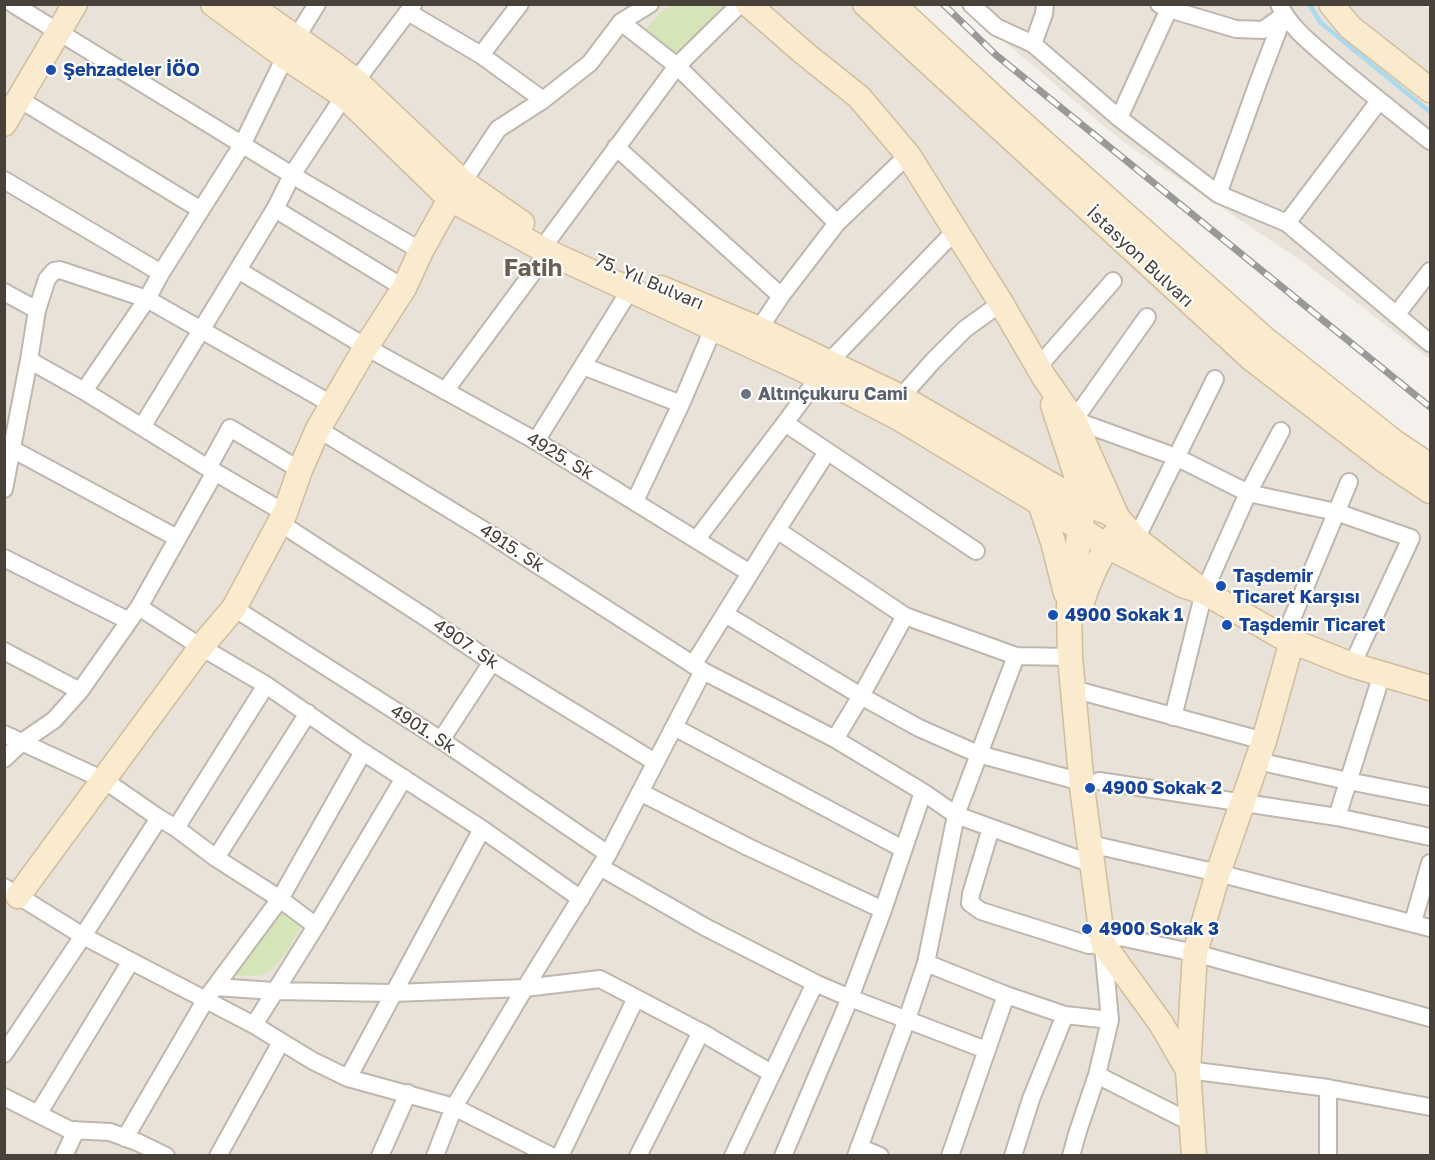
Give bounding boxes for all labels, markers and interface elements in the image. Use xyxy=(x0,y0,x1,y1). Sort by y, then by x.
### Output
place label: Şehzadeler İÖO xyxy=(63,59,200,81)
marker: Şehzadeler İÖO xyxy=(44,63,58,77)
street label: İstasyon Bulvarı xyxy=(1082,202,1198,312)
street label: 75. Yıl Bulvarı xyxy=(591,249,707,315)
district label: Fatih xyxy=(504,254,562,282)
place label: Altınçukuru Cami xyxy=(758,383,908,405)
marker: Altınçukuru Cami xyxy=(739,387,753,401)
street label: 4925. Sk xyxy=(523,428,597,484)
street label: 4915. Sk xyxy=(476,519,548,577)
place label: Taşdemir Ticaret Karşısı xyxy=(1233,565,1360,608)
marker: Taşdemir Ticaret Karşısı xyxy=(1214,579,1228,593)
place label: 4900 Sokak 1 xyxy=(1065,604,1183,626)
marker: 4900 Sokak 1 xyxy=(1046,608,1060,622)
street label: 4907. Sk xyxy=(429,614,503,674)
place label: Taşdemir Ticaret xyxy=(1239,614,1386,636)
marker: Taşdemir Ticaret xyxy=(1220,618,1234,632)
street label: 4901. Sk xyxy=(386,700,460,758)
place label: 4900 Sokak 2 xyxy=(1102,777,1222,799)
marker: 4900 Sokak 2 xyxy=(1083,781,1097,795)
place label: 4900 Sokak 3 xyxy=(1099,918,1219,940)
marker: 4900 Sokak 3 xyxy=(1080,922,1094,936)

